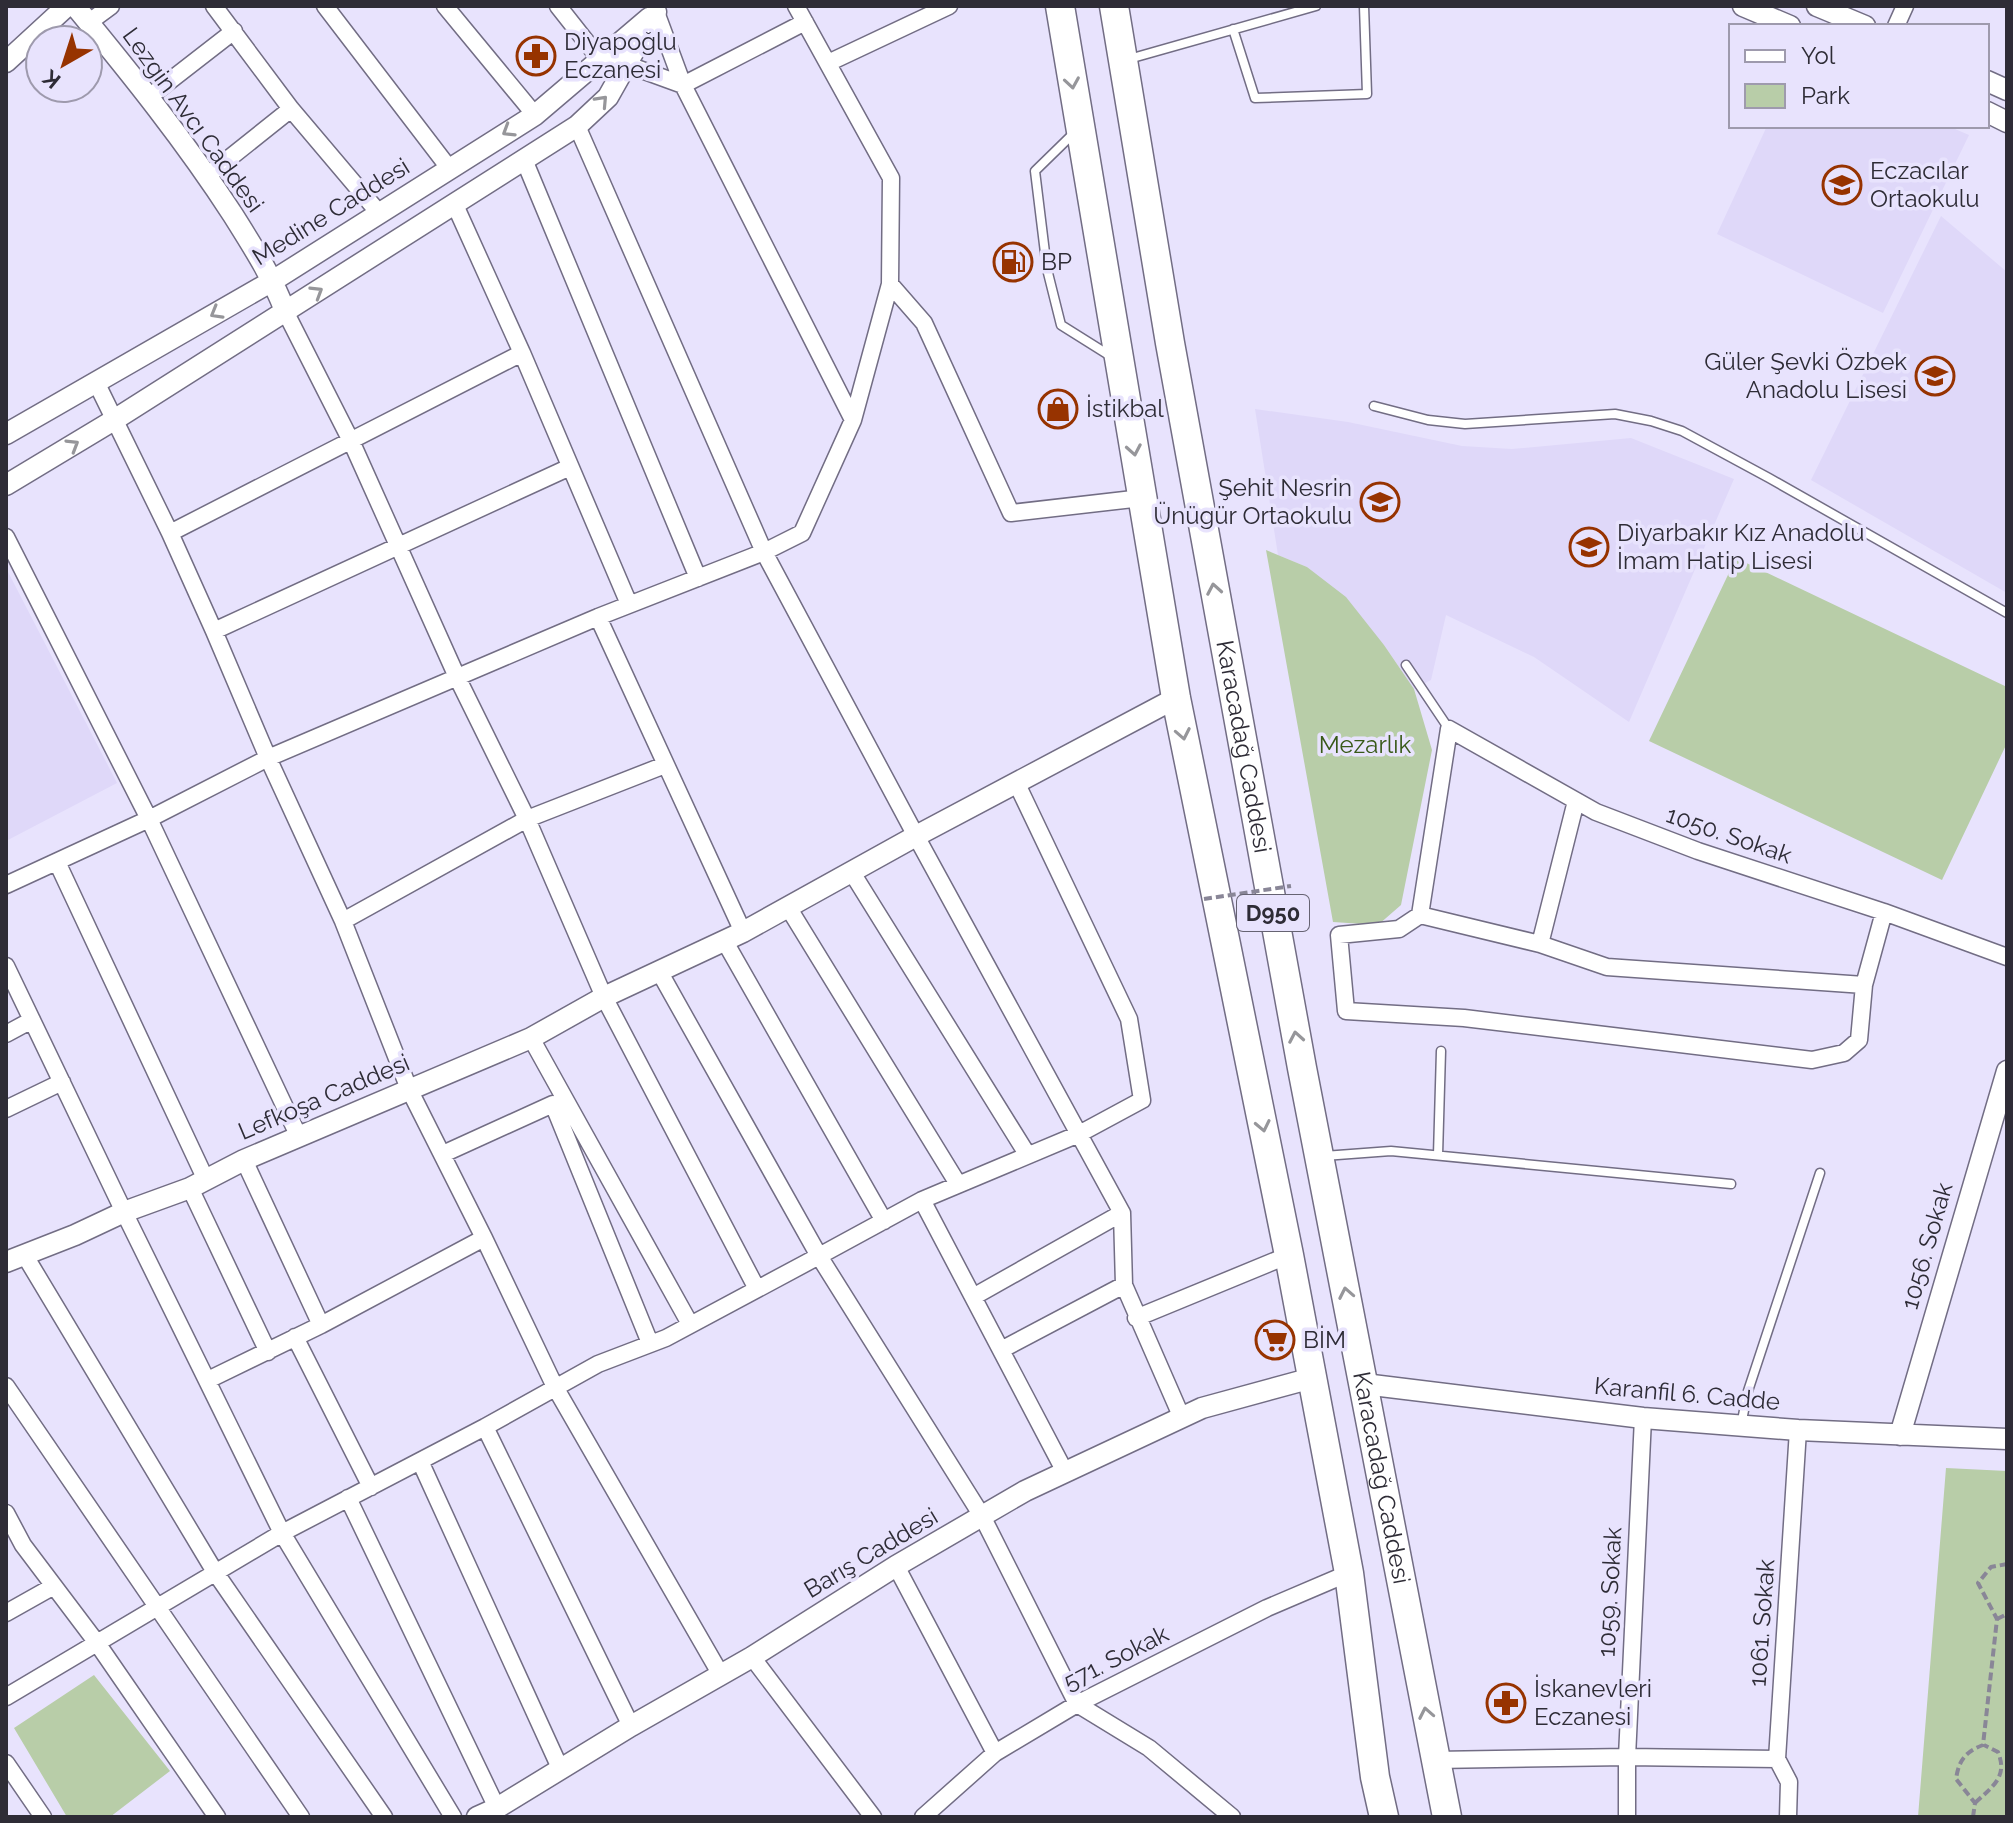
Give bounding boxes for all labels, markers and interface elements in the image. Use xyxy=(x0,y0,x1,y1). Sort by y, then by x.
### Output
street label: Lezgin Avcı Caddesi xyxy=(117,22,270,218)
north arrow xyxy=(24,24,104,104)
legend xyxy=(1729,24,1989,128)
place label: Diyapoğlu Eczanesi xyxy=(564,27,677,84)
pharmacy icon: Diyapoğlu Eczanesi xyxy=(515,35,557,77)
text: Yol xyxy=(1801,41,1836,70)
text: K xyxy=(37,65,65,94)
one-way arrow xyxy=(1063,76,1080,90)
text: Park xyxy=(1801,81,1850,110)
one-way arrow xyxy=(593,96,608,110)
one-way arrow xyxy=(503,121,517,136)
street label: Medine Caddesi xyxy=(247,152,415,271)
place label: Eczacılar Ortaokulu xyxy=(1870,156,1980,213)
school or university icon: Eczacılar Ortaokulu xyxy=(1821,164,1863,206)
fuel station icon: BP xyxy=(992,241,1034,283)
place label: BP xyxy=(1041,247,1072,276)
one-way arrow xyxy=(308,286,323,301)
one-way arrow xyxy=(210,303,225,319)
place label: Güler Şevki Özbek Anadolu Lisesi xyxy=(1704,347,1907,404)
school or university icon: Güler Şevki Özbek Anadolu Lisesi xyxy=(1914,355,1956,397)
shop icon: İstikbal xyxy=(1037,388,1079,430)
place label: İstikbal xyxy=(1086,394,1164,423)
one-way arrow xyxy=(64,439,79,455)
one-way arrow xyxy=(1124,443,1141,457)
place label: Şehit Nesrin Ünügür Ortaokulu xyxy=(1153,473,1352,530)
school or university icon: Şehit Nesrin Ünügür Ortaokulu xyxy=(1359,481,1401,523)
place label: Diyarbakır Kız Anadolu İmam Hatip Lisesi xyxy=(1617,518,1865,575)
school or university icon: Diyarbakır Kız Anadolu İmam Hatip Lisesi xyxy=(1568,526,1610,568)
one-way arrow xyxy=(1207,582,1224,596)
street label: Karacadağ Caddesi xyxy=(1210,638,1278,855)
one-way arrow xyxy=(1174,726,1191,740)
park label: Mezarlık xyxy=(1319,730,1412,759)
street label: 1050. Sokak xyxy=(1663,800,1796,870)
road number: D950 xyxy=(1237,895,1309,931)
one-way arrow xyxy=(1289,1031,1306,1044)
street label: Lefkoşa Caddesi xyxy=(234,1047,414,1146)
one-way arrow xyxy=(1254,1118,1271,1132)
street label: 1056. Sokak xyxy=(1895,1179,1959,1313)
one-way arrow xyxy=(1338,1286,1355,1300)
supermarket icon: BİM xyxy=(1254,1319,1296,1361)
place label: BİM xyxy=(1303,1325,1346,1354)
street label: Karacadağ Caddesi xyxy=(1347,1369,1417,1586)
street label: Karanfil 6. Cadde xyxy=(1593,1371,1781,1416)
street label: Barış Caddesi xyxy=(799,1501,943,1604)
street label: 1059. Sokak xyxy=(1592,1526,1627,1658)
street label: 1061. Sokak xyxy=(1743,1558,1780,1688)
street label: 571. Sokak xyxy=(1058,1619,1173,1696)
place label: İskanevleri Eczanesi xyxy=(1534,1674,1652,1731)
pharmacy icon: İskanevleri Eczanesi xyxy=(1485,1682,1527,1724)
one-way arrow xyxy=(1419,1706,1436,1720)

